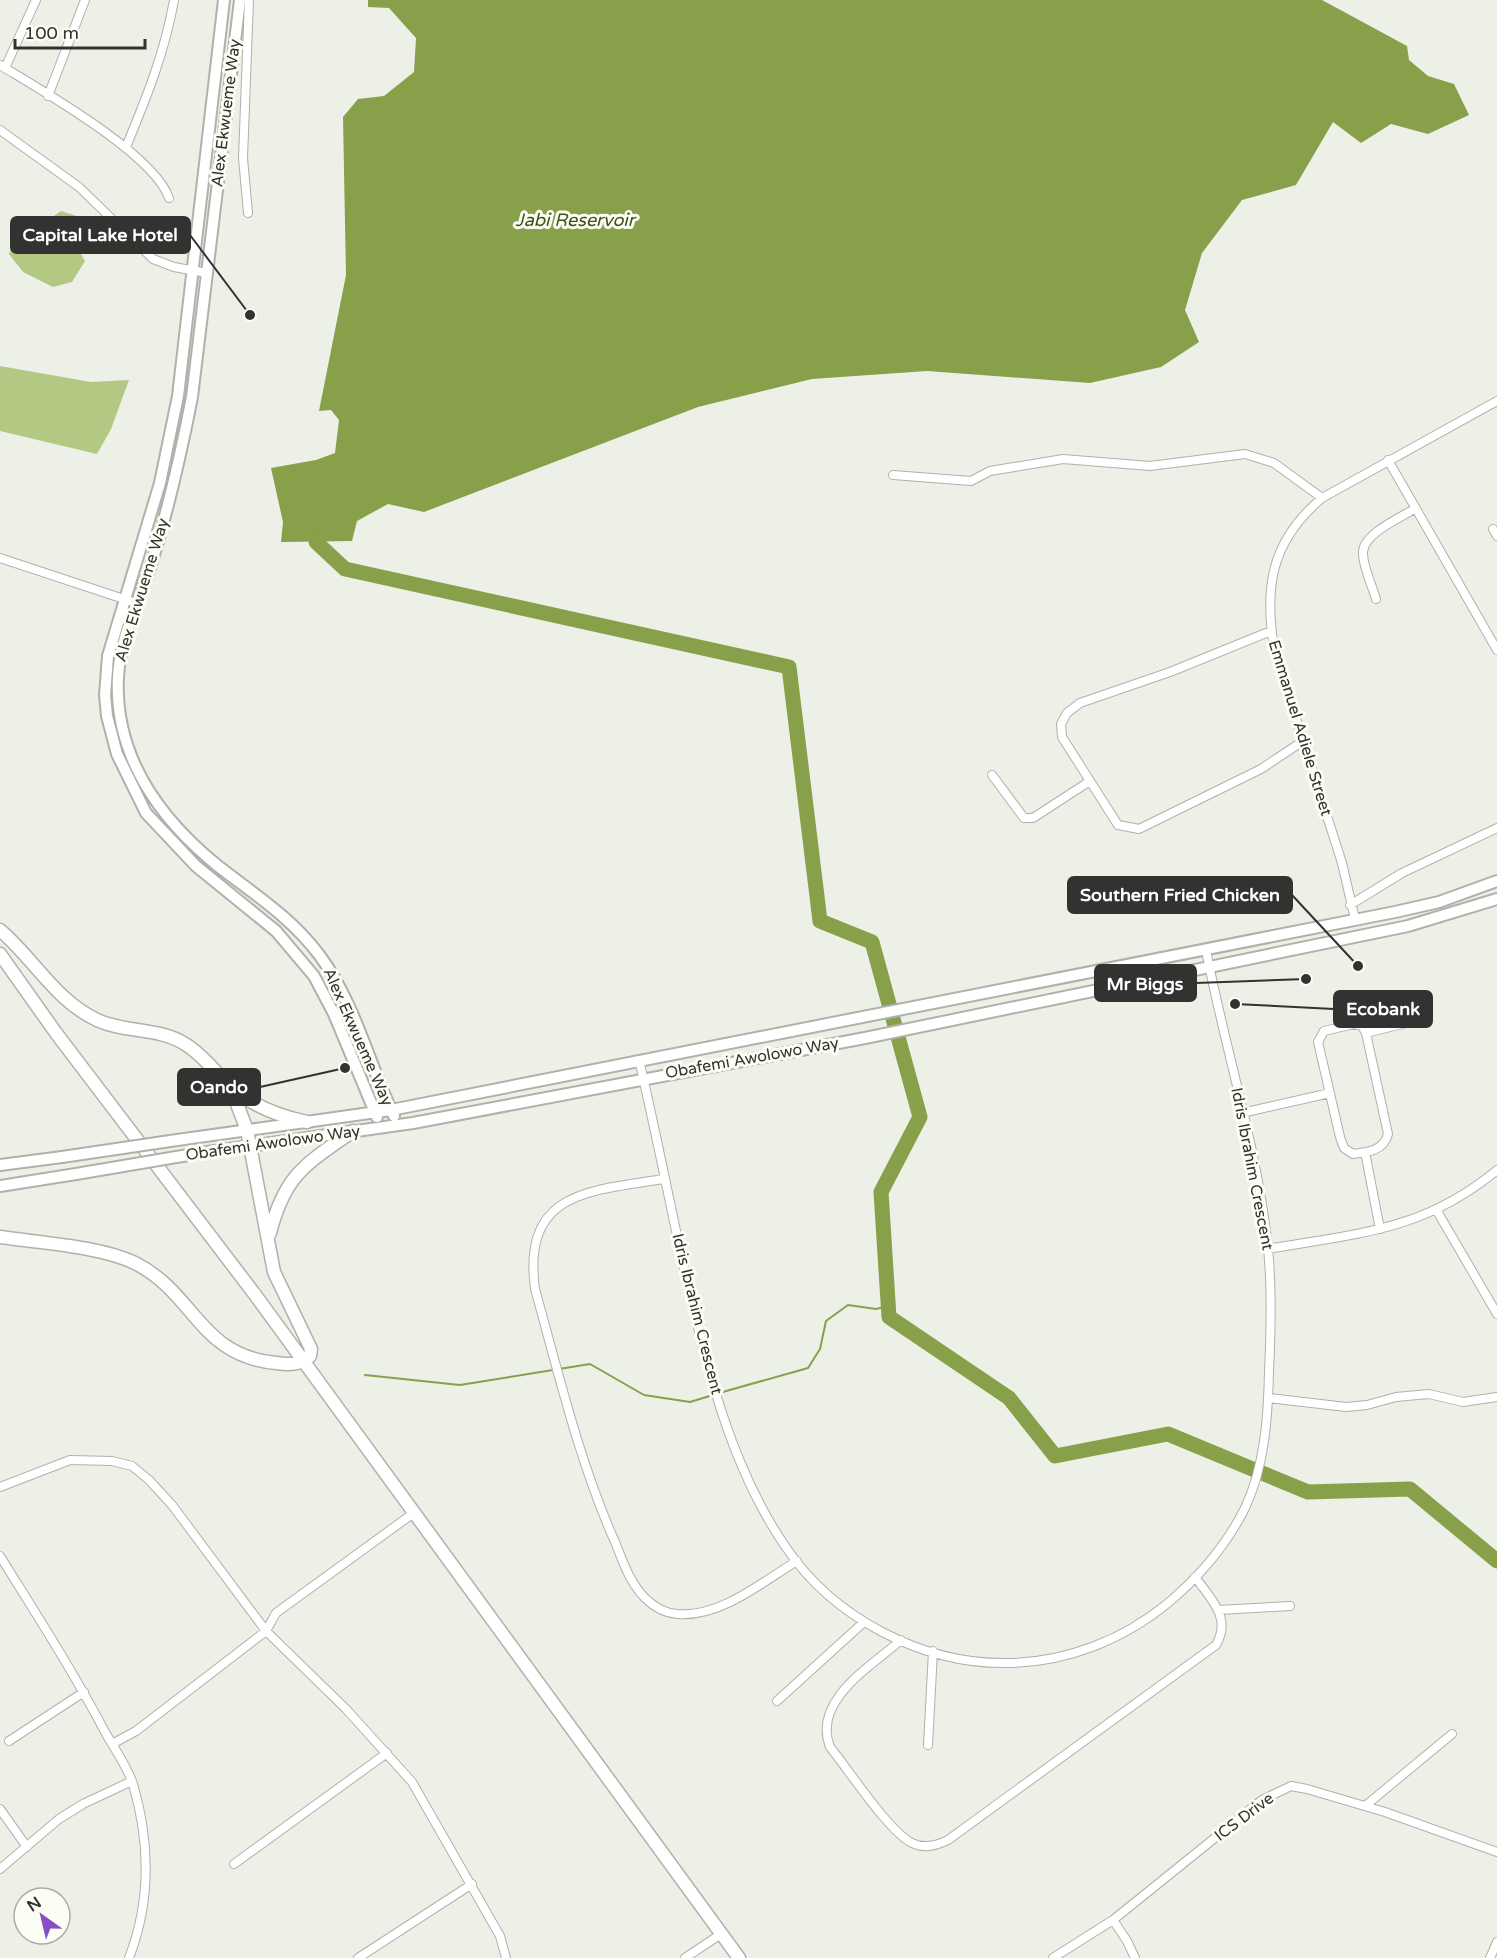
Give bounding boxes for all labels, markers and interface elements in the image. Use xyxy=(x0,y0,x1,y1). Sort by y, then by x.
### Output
scale bar xyxy=(15,12,146,50)
text: 100 m xyxy=(24,22,79,44)
street label: Alex Ekwueme Way xyxy=(207,37,245,188)
water label: Jabi Reservoir xyxy=(515,209,637,231)
callout: Capital Lake Hotel xyxy=(11,217,190,253)
text: Capital Lake Hotel xyxy=(22,224,178,246)
street label: Alex Ekwueme Way xyxy=(111,516,173,664)
street label: Emmanuel Adiele Street xyxy=(1264,638,1336,818)
callout: Southern Fried Chicken xyxy=(1068,877,1292,913)
text: Southern Fried Chicken xyxy=(1080,884,1280,906)
street label: Alex Ekwueme Way xyxy=(319,965,398,1109)
callout: Mr Biggs xyxy=(1095,965,1196,1001)
text: Mr Biggs xyxy=(1107,973,1184,995)
callout: Ecobank xyxy=(1334,991,1432,1027)
text: Ecobank xyxy=(1346,998,1420,1020)
street label: Obafemi Awolowo Way xyxy=(664,1033,841,1083)
callout: Oando xyxy=(178,1069,260,1105)
text: Oando xyxy=(190,1076,248,1098)
street label: Idris Ibrahim Crescent xyxy=(1226,1086,1278,1252)
street label: Obafemi Awolowo Way xyxy=(184,1121,362,1165)
street label: Idris Ibrahim Crescent xyxy=(667,1231,727,1397)
street label: ICS Drive xyxy=(1210,1788,1278,1846)
north arrow xyxy=(12,1886,72,1946)
text: N xyxy=(23,1893,45,1916)

